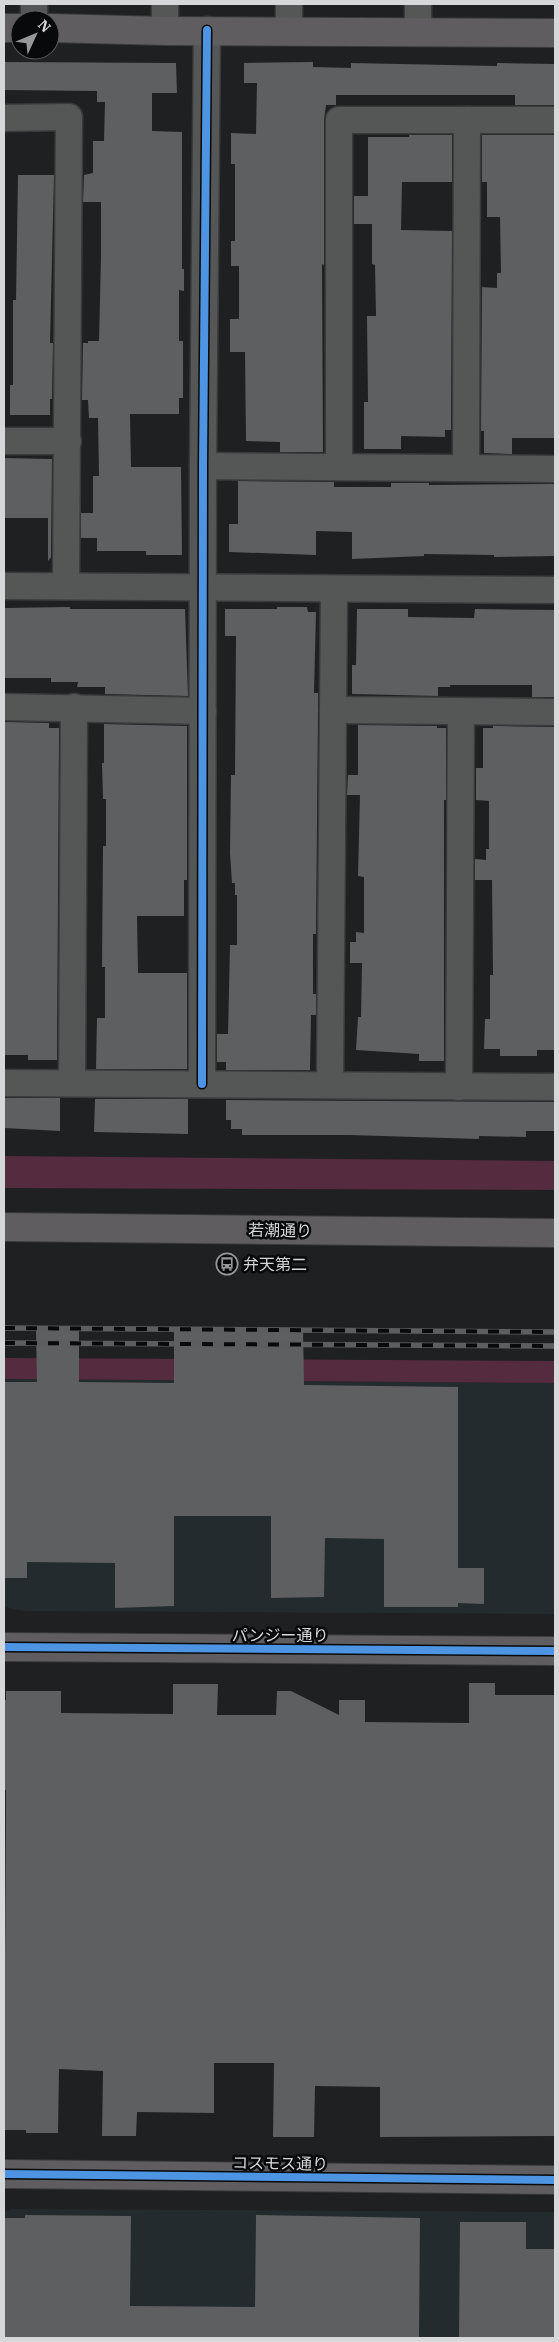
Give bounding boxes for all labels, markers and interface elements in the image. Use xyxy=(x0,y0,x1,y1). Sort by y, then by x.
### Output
north arrow xyxy=(10,10,60,60)
text: N xyxy=(34,16,55,36)
street label: 若潮通り xyxy=(248,1219,312,1241)
bus stop icon: 弁天第二 xyxy=(215,1252,239,1276)
place label: 弁天第二 xyxy=(243,1254,307,1274)
street label: パンジー通り xyxy=(232,1625,328,1645)
street label: コスモス通り xyxy=(232,2152,328,2174)

